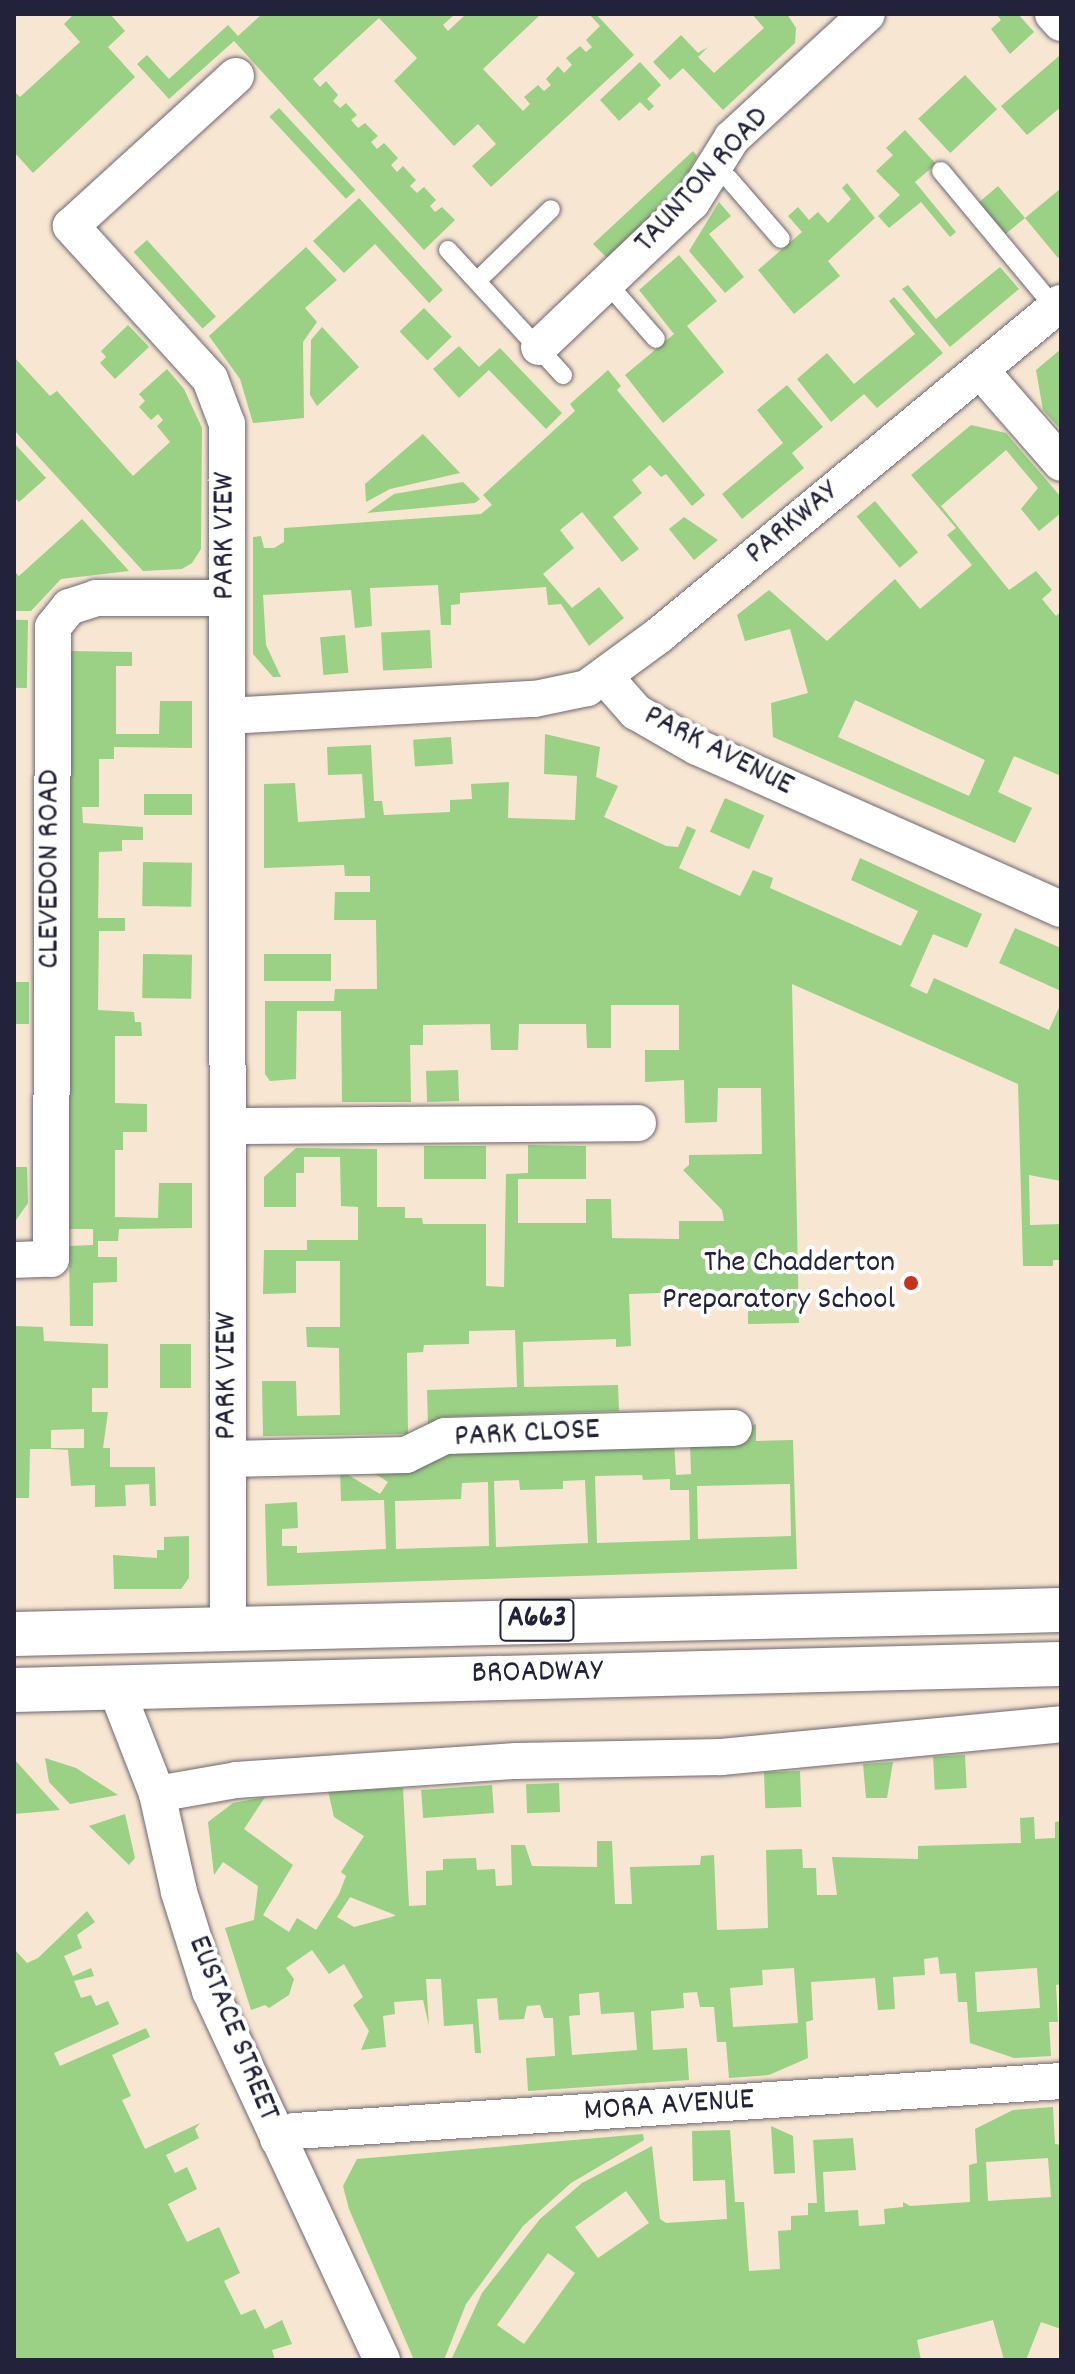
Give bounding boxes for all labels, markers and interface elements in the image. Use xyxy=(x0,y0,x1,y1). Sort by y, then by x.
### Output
street label: TAUNTON ROAD xyxy=(627,100,779,262)
street label: PARK VIEW xyxy=(207,472,245,600)
street label: PARKWAY xyxy=(739,474,847,574)
street label: PARK AVENUE xyxy=(637,698,799,806)
street label: CLEVEDON ROAD xyxy=(32,769,70,969)
place label: The Chadderton Preparatory School xyxy=(662,1246,895,1321)
marker: The Chadderton Preparatory School xyxy=(902,1274,920,1292)
street label: PARK VIEW xyxy=(209,1312,247,1440)
street label: PARK CLOSE xyxy=(453,1412,601,1458)
road number: A663 xyxy=(499,1594,575,1646)
street label: BROADWAY xyxy=(471,1654,603,1694)
street label: EUSTACE STREET xyxy=(177,1931,287,2127)
street label: MORA AVENUE xyxy=(583,2082,755,2132)

